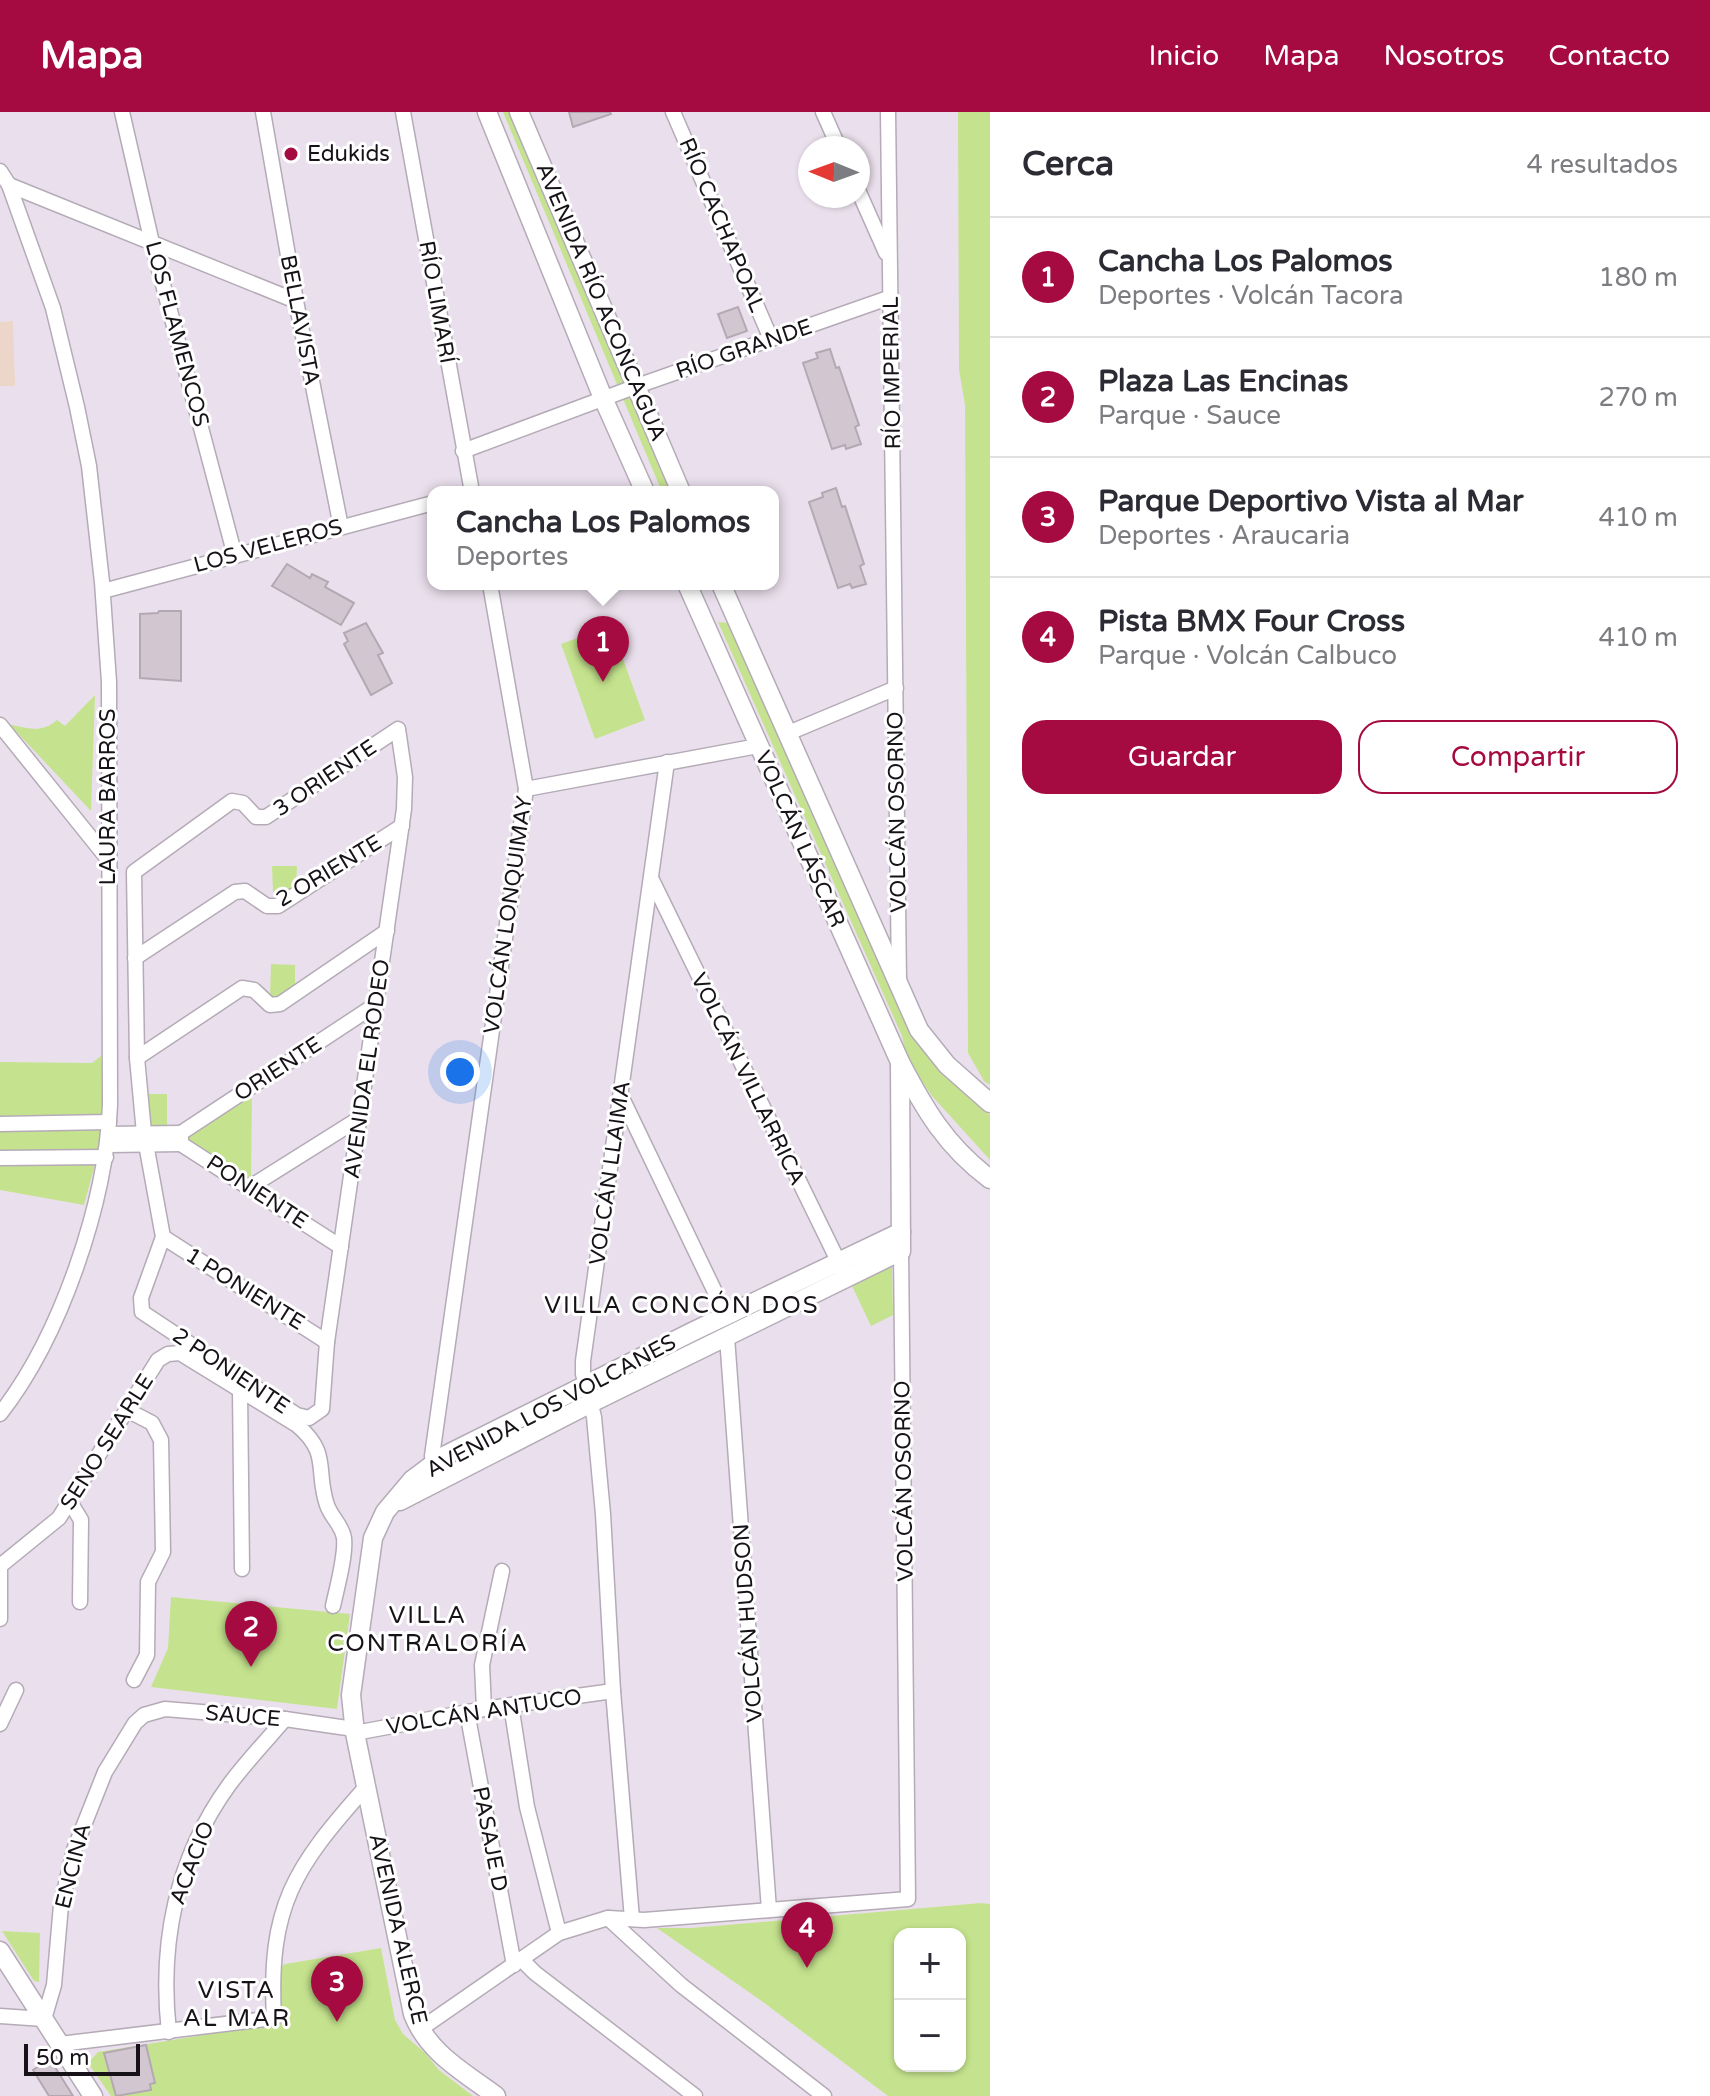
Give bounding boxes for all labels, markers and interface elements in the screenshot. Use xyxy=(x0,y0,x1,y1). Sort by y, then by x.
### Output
text: Mapa xyxy=(40,33,143,79)
text: Inicio xyxy=(1149,39,1219,73)
text: Mapa xyxy=(1263,39,1339,73)
text: Nosotros xyxy=(1383,39,1504,73)
text: Contacto xyxy=(1548,39,1670,73)
street label: RÍO CACHAPOAL xyxy=(674,134,771,316)
north arrow xyxy=(798,136,870,208)
place label: Edukids xyxy=(307,141,390,167)
text: Cerca xyxy=(1022,144,1114,185)
marker: Edukids xyxy=(282,145,300,163)
text: 4 resultados xyxy=(1527,149,1678,180)
street label: AVENIDA RÍO ACONCAGUA xyxy=(530,159,672,445)
street label: LOS FLAMENCOS xyxy=(140,238,214,430)
street label: RÍO LIMARÍ xyxy=(413,238,462,365)
text: Cancha Los Palomos xyxy=(1098,243,1393,280)
street label: BELLAVISTA xyxy=(275,253,325,387)
text: 1 xyxy=(1040,262,1056,293)
text: 180 m xyxy=(1598,262,1678,293)
text: Deportes · Volcán Tacora xyxy=(1098,280,1404,311)
street label: RÍO IMPERIAL xyxy=(877,296,906,450)
street label: RÍO GRANDE xyxy=(672,313,816,384)
text: Plaza Las Encinas xyxy=(1098,363,1348,400)
text: 2 xyxy=(1040,382,1056,413)
text: 270 m xyxy=(1598,382,1678,413)
text: Parque · Sauce xyxy=(1098,400,1281,431)
text: Parque Deportivo Vista al Mar xyxy=(1098,483,1523,520)
popup xyxy=(427,486,779,590)
text: 3 xyxy=(1040,502,1056,533)
text: 410 m xyxy=(1598,502,1678,533)
text: Cancha Los Palomos xyxy=(456,504,750,541)
street label: LOS VELEROS xyxy=(191,514,345,578)
text: Deportes · Araucaria xyxy=(1098,520,1350,551)
text: Deportes xyxy=(456,541,569,572)
text: Pista BMX Four Cross xyxy=(1098,603,1405,640)
pin: 1 xyxy=(577,616,629,682)
text: 4 xyxy=(1040,622,1056,653)
text: 410 m xyxy=(1598,622,1678,653)
text: Parque · Volcán Calbuco xyxy=(1098,640,1397,671)
street label: LAURA BARROS xyxy=(95,708,121,886)
street label: VOLCÁN OSORNO xyxy=(881,711,912,913)
button: Guardar xyxy=(1022,720,1342,794)
button: Compartir xyxy=(1358,720,1678,794)
street label: 3 ORIENTE xyxy=(269,734,381,822)
street label: VOLCÁN LÁSCAR xyxy=(749,746,851,931)
street label: VOLCÁN LONQUIMAY xyxy=(477,794,538,1036)
street label: 2 ORIENTE xyxy=(272,829,386,913)
street label: AVENIDA EL RODEO xyxy=(339,958,395,1180)
street label: VOLCÁN VILLARRICA xyxy=(685,968,812,1189)
street label: ORIENTE xyxy=(229,1031,327,1107)
your location xyxy=(440,1052,480,1092)
street label: VOLCÁN LLAIMA xyxy=(583,1079,636,1267)
street label: PONIENTE xyxy=(201,1150,313,1234)
street label: 1 PONIENTE xyxy=(181,1242,309,1336)
district label: VILLA CONCÓN DOS xyxy=(544,1290,820,1320)
street label: 2 PONIENTE xyxy=(168,1322,294,1420)
street label: AVENIDA LOS VOLCANES xyxy=(422,1329,680,1483)
street label: SENO SEARLE xyxy=(55,1369,159,1515)
street label: VOLCÁN OSORNO xyxy=(888,1380,919,1582)
street label: VOLCÁN HUDSON xyxy=(727,1523,768,1723)
pin: 2 xyxy=(225,1601,277,1667)
district label: VILLA CONTRALORÍA xyxy=(327,1601,529,1658)
street label: VOLCÁN ANTUCO xyxy=(384,1683,584,1740)
street label: SAUCE xyxy=(204,1700,282,1732)
street label: PASAJE D xyxy=(467,1784,513,1894)
street label: ACACIO xyxy=(164,1818,220,1908)
street label: ENCINA xyxy=(50,1820,96,1912)
street label: AVENIDA ALERCE xyxy=(363,1831,433,2027)
pin: 4 xyxy=(781,1902,833,1968)
map controls xyxy=(894,1928,966,2072)
button: + xyxy=(894,1928,966,2000)
pin: 3 xyxy=(311,1956,363,2022)
district label: VISTA AL MAR xyxy=(183,1976,291,2033)
button: − xyxy=(894,2000,966,2072)
scale bar xyxy=(24,2040,140,2076)
text: 50 m xyxy=(36,2045,90,2071)

